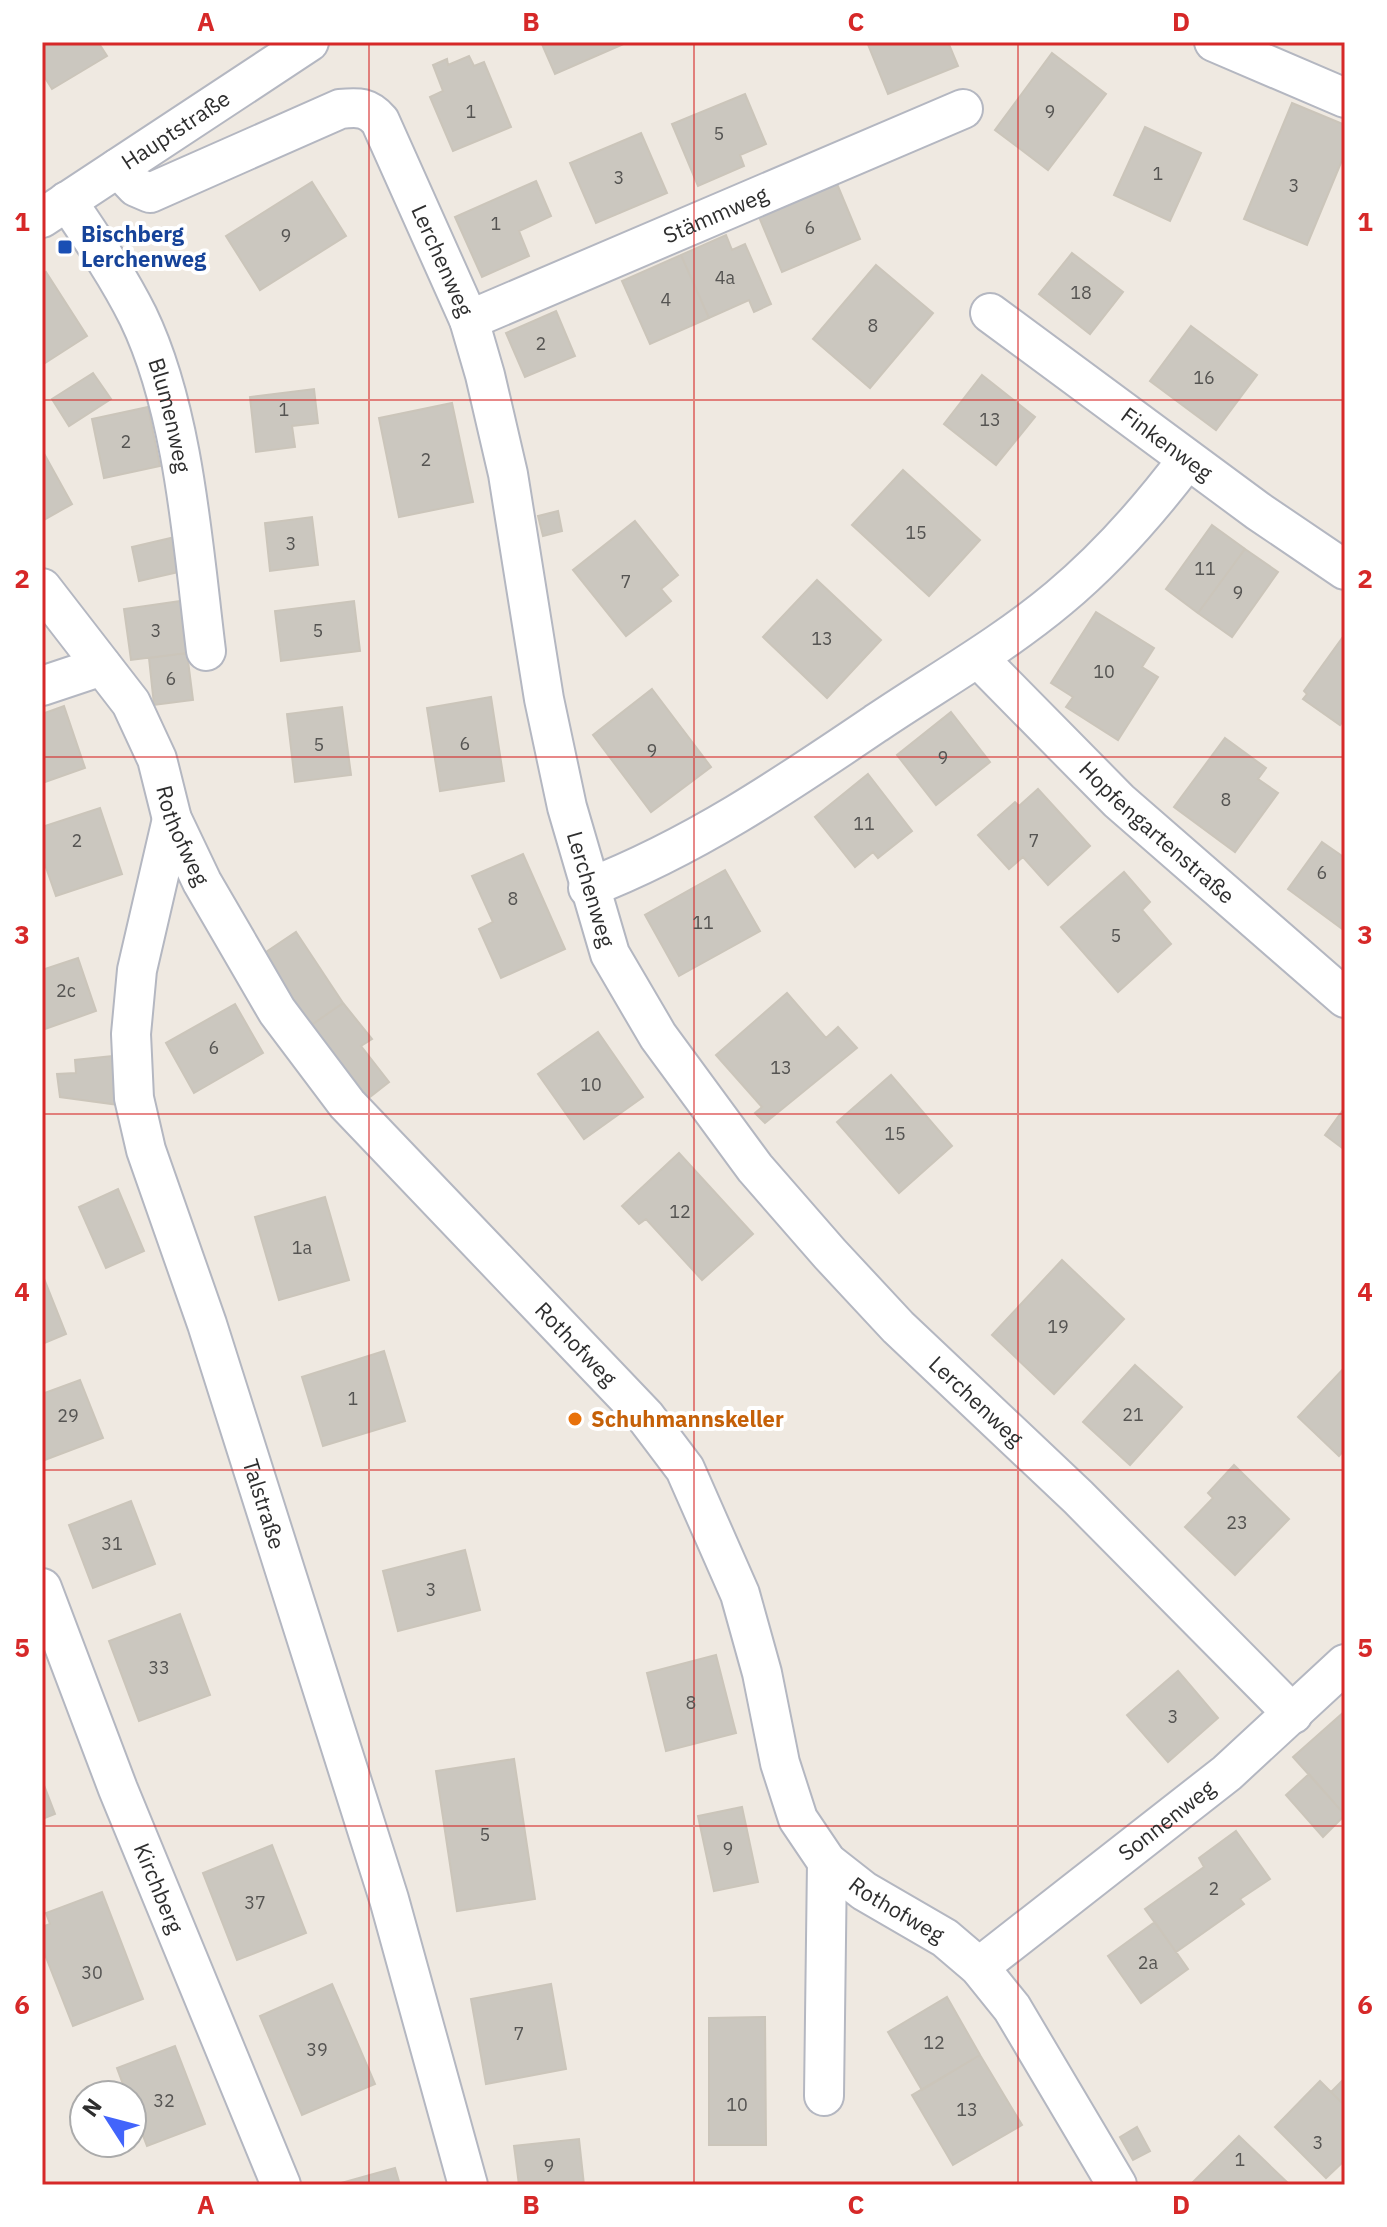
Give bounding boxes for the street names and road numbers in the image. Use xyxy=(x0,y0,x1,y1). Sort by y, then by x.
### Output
street label: Hauptstraße xyxy=(115,83,235,176)
street label: Stämmweg xyxy=(658,179,772,249)
street label: Lerchenweg xyxy=(405,200,481,321)
street label: Blumenweg xyxy=(142,354,198,475)
street label: Finkenweg xyxy=(1116,400,1219,487)
street label: Hopfengartenstraße xyxy=(1073,754,1241,910)
street label: Rothofweg xyxy=(150,782,217,890)
street label: Lerchenweg xyxy=(561,828,622,951)
street label: Rothofweg xyxy=(529,1295,624,1392)
street label: Lerchenweg xyxy=(923,1349,1030,1452)
street label: Talstraße xyxy=(237,1455,292,1553)
street label: Sonnenweg xyxy=(1112,1773,1221,1867)
street label: Kirchberg xyxy=(128,1838,191,1938)
street label: Rothofweg xyxy=(843,1870,950,1949)

